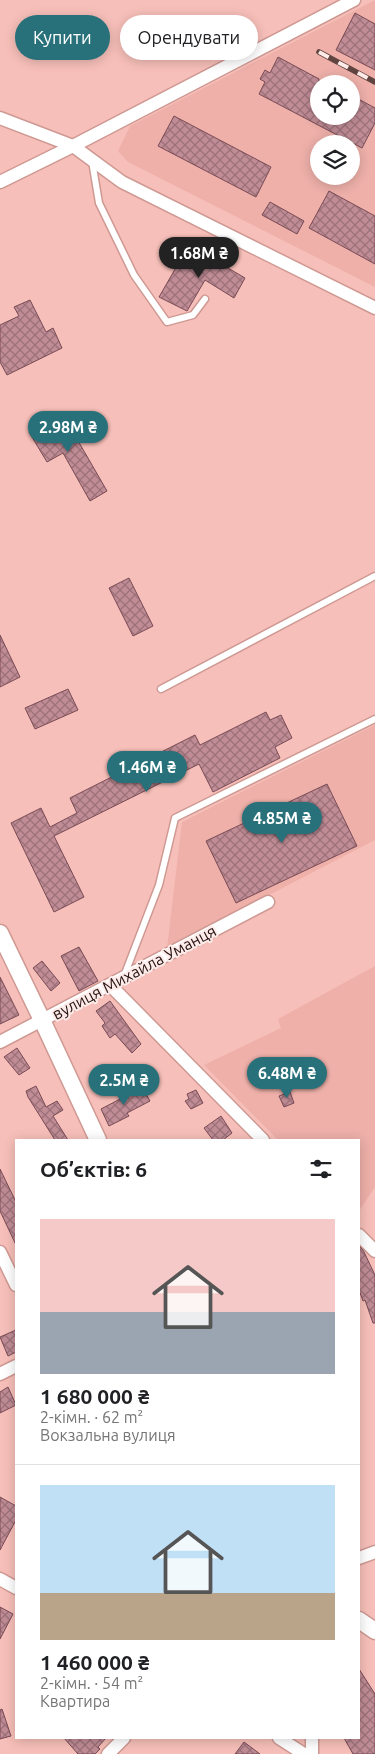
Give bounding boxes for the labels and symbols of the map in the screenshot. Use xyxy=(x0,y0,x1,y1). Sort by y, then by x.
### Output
pin: 1.68M ₴ xyxy=(153,236,245,279)
pin: 2.98M ₴ xyxy=(22,410,114,453)
pin: 1.46M ₴ xyxy=(101,750,193,793)
pin: 4.85M ₴ xyxy=(236,802,328,844)
street label: вулиця Михайла Уманця xyxy=(49,921,219,1023)
pin: 6.48M ₴ xyxy=(241,1056,333,1099)
pin: 2.5M ₴ xyxy=(83,1064,165,1106)

